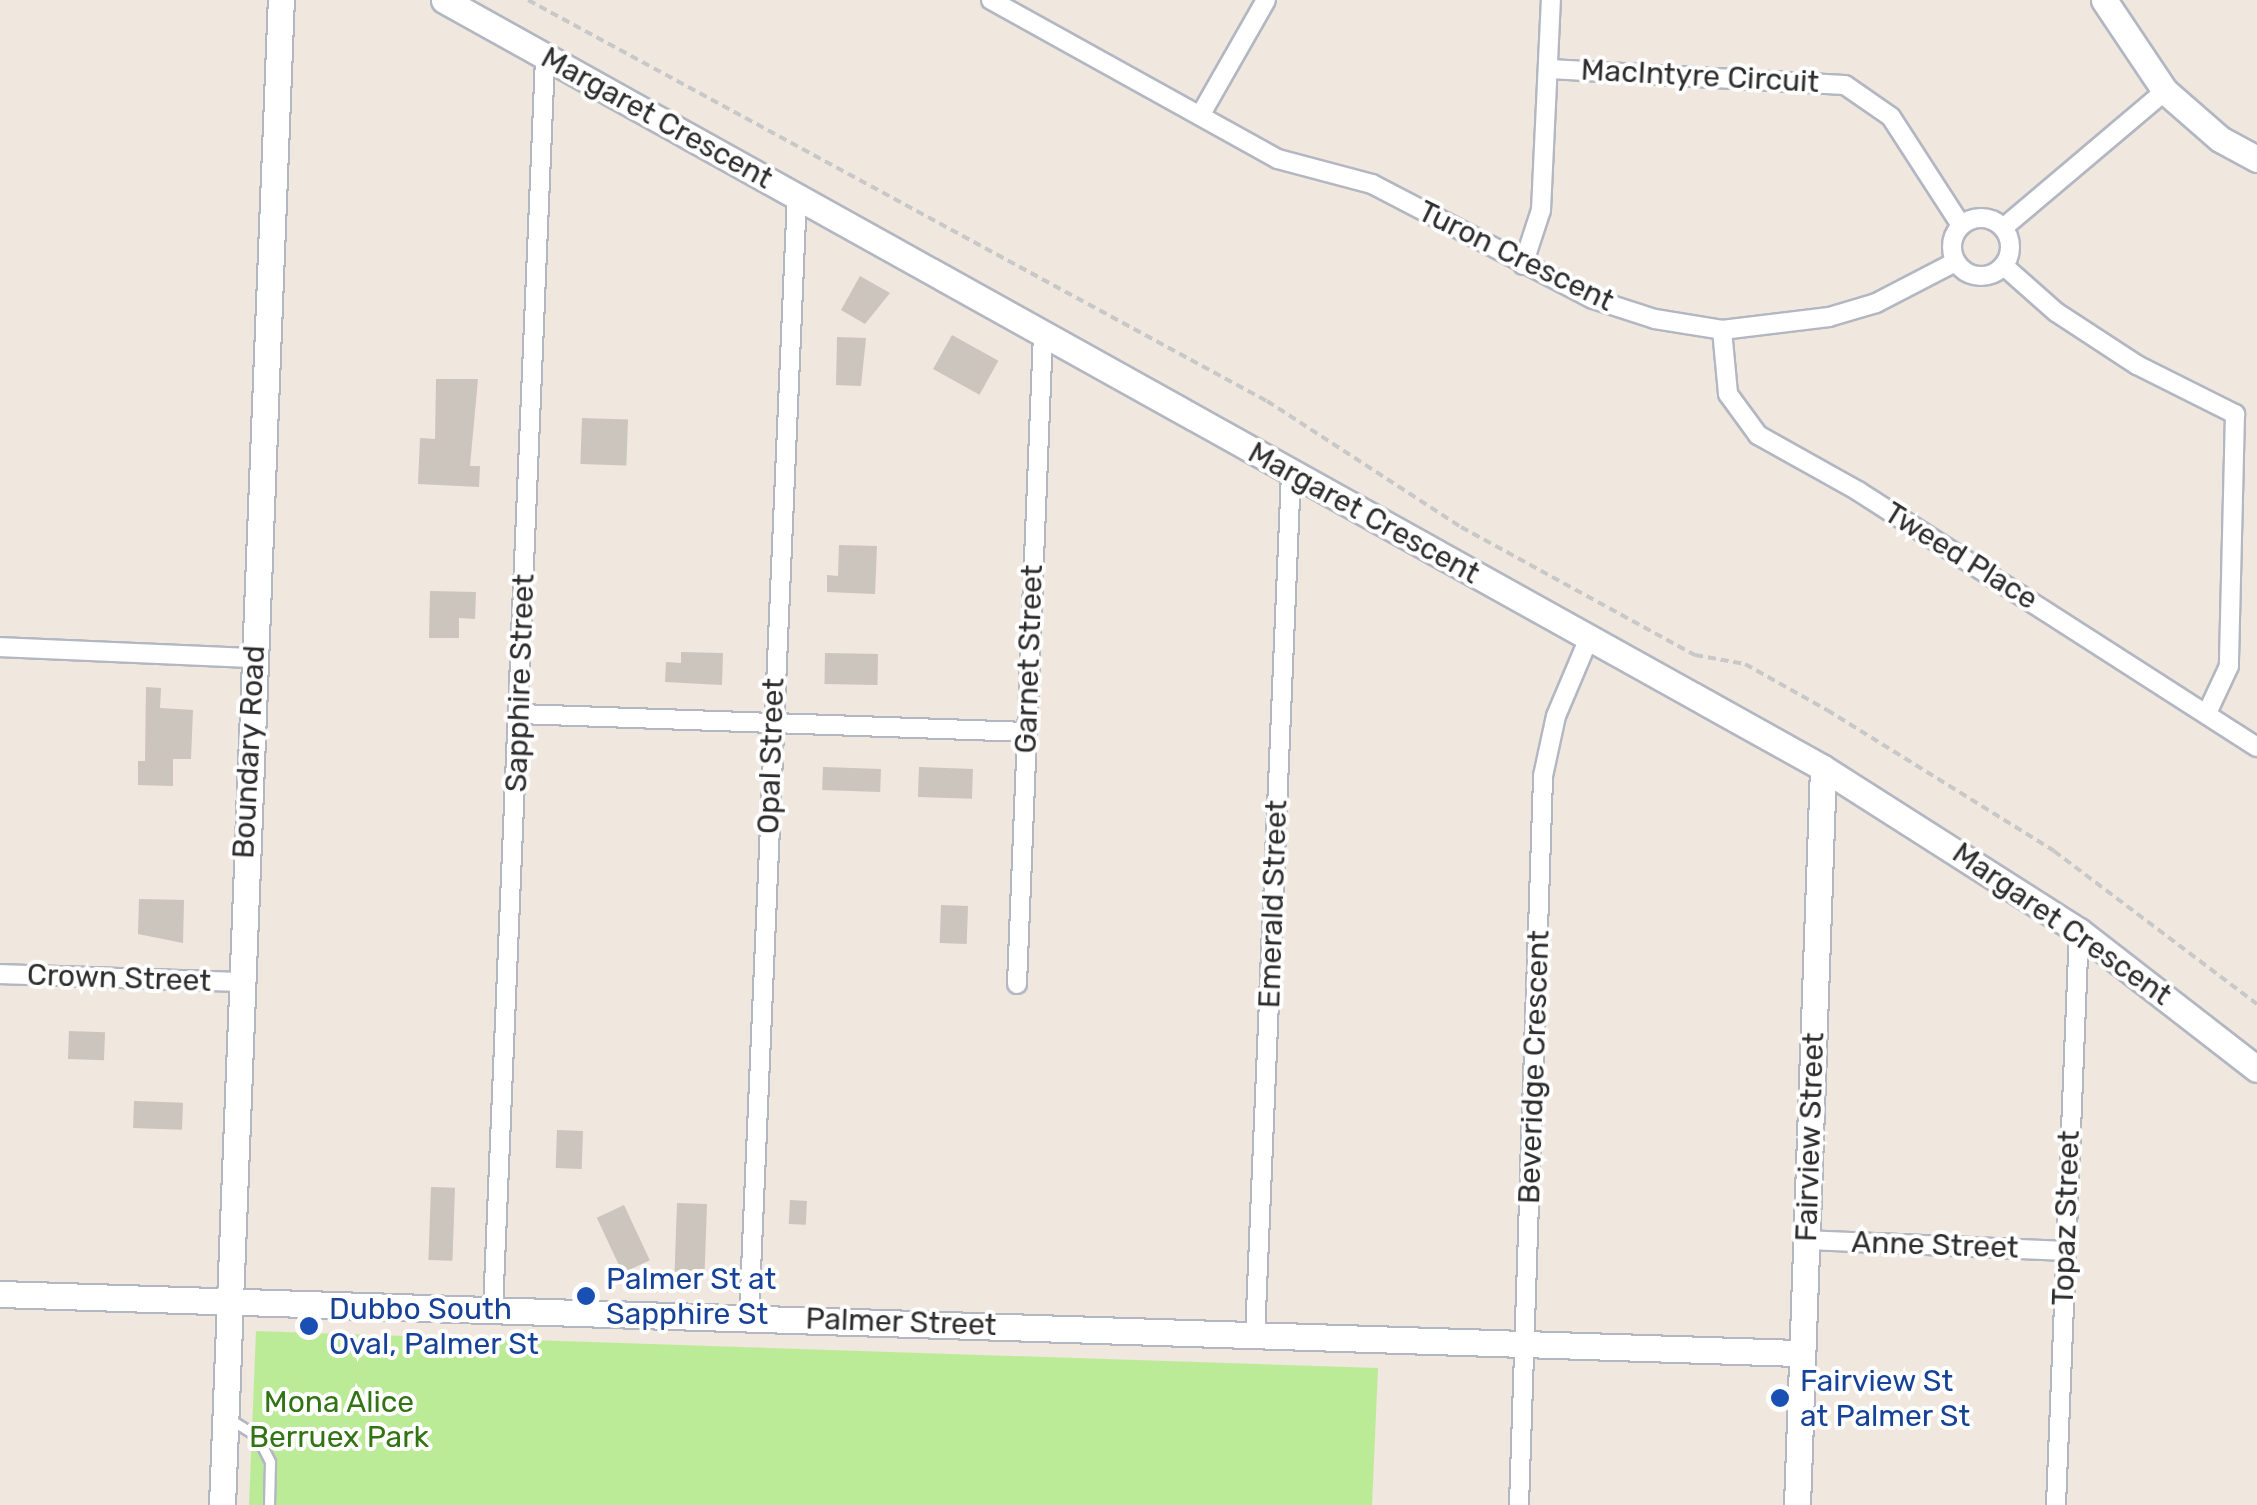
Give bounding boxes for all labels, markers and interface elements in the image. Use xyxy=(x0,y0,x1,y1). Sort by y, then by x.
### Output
street label: Margaret Crescent xyxy=(535,39,779,197)
street label: MacIntyre Circuit xyxy=(1580,52,1820,100)
street label: Turon Crescent xyxy=(1412,193,1620,319)
street label: Margaret Crescent xyxy=(1242,434,1486,592)
street label: Tweed Place xyxy=(1878,495,2044,617)
street label: Garnet Street xyxy=(1008,564,1050,754)
street label: Sapphire Street xyxy=(498,573,542,793)
street label: Boundary Road xyxy=(225,644,273,860)
street label: Opal Street xyxy=(750,677,792,835)
street label: Emerald Street xyxy=(1251,799,1295,1009)
street label: Margaret Crescent xyxy=(1946,835,2178,1013)
street label: Beveridge Crescent xyxy=(1511,929,1557,1205)
street label: Crown Street xyxy=(26,957,212,999)
street label: Fairview Street xyxy=(1788,1031,1832,1243)
street label: Topaz Street xyxy=(2045,1130,2087,1306)
street label: Anne Street xyxy=(1851,1224,2019,1266)
place label: Palmer St at Sapphire St xyxy=(606,1261,777,1332)
marker: Palmer St at Sapphire St xyxy=(575,1285,597,1307)
place label: Dubbo South Oval, Palmer St xyxy=(329,1291,539,1362)
street label: Palmer Street xyxy=(805,1301,997,1343)
marker: Dubbo South Oval, Palmer St xyxy=(298,1315,320,1337)
place label: Fairview St at Palmer St xyxy=(1800,1363,1971,1434)
park label: Mona Alice Berruex Park xyxy=(249,1384,429,1454)
marker: Fairview St at Palmer St xyxy=(1769,1387,1791,1409)

